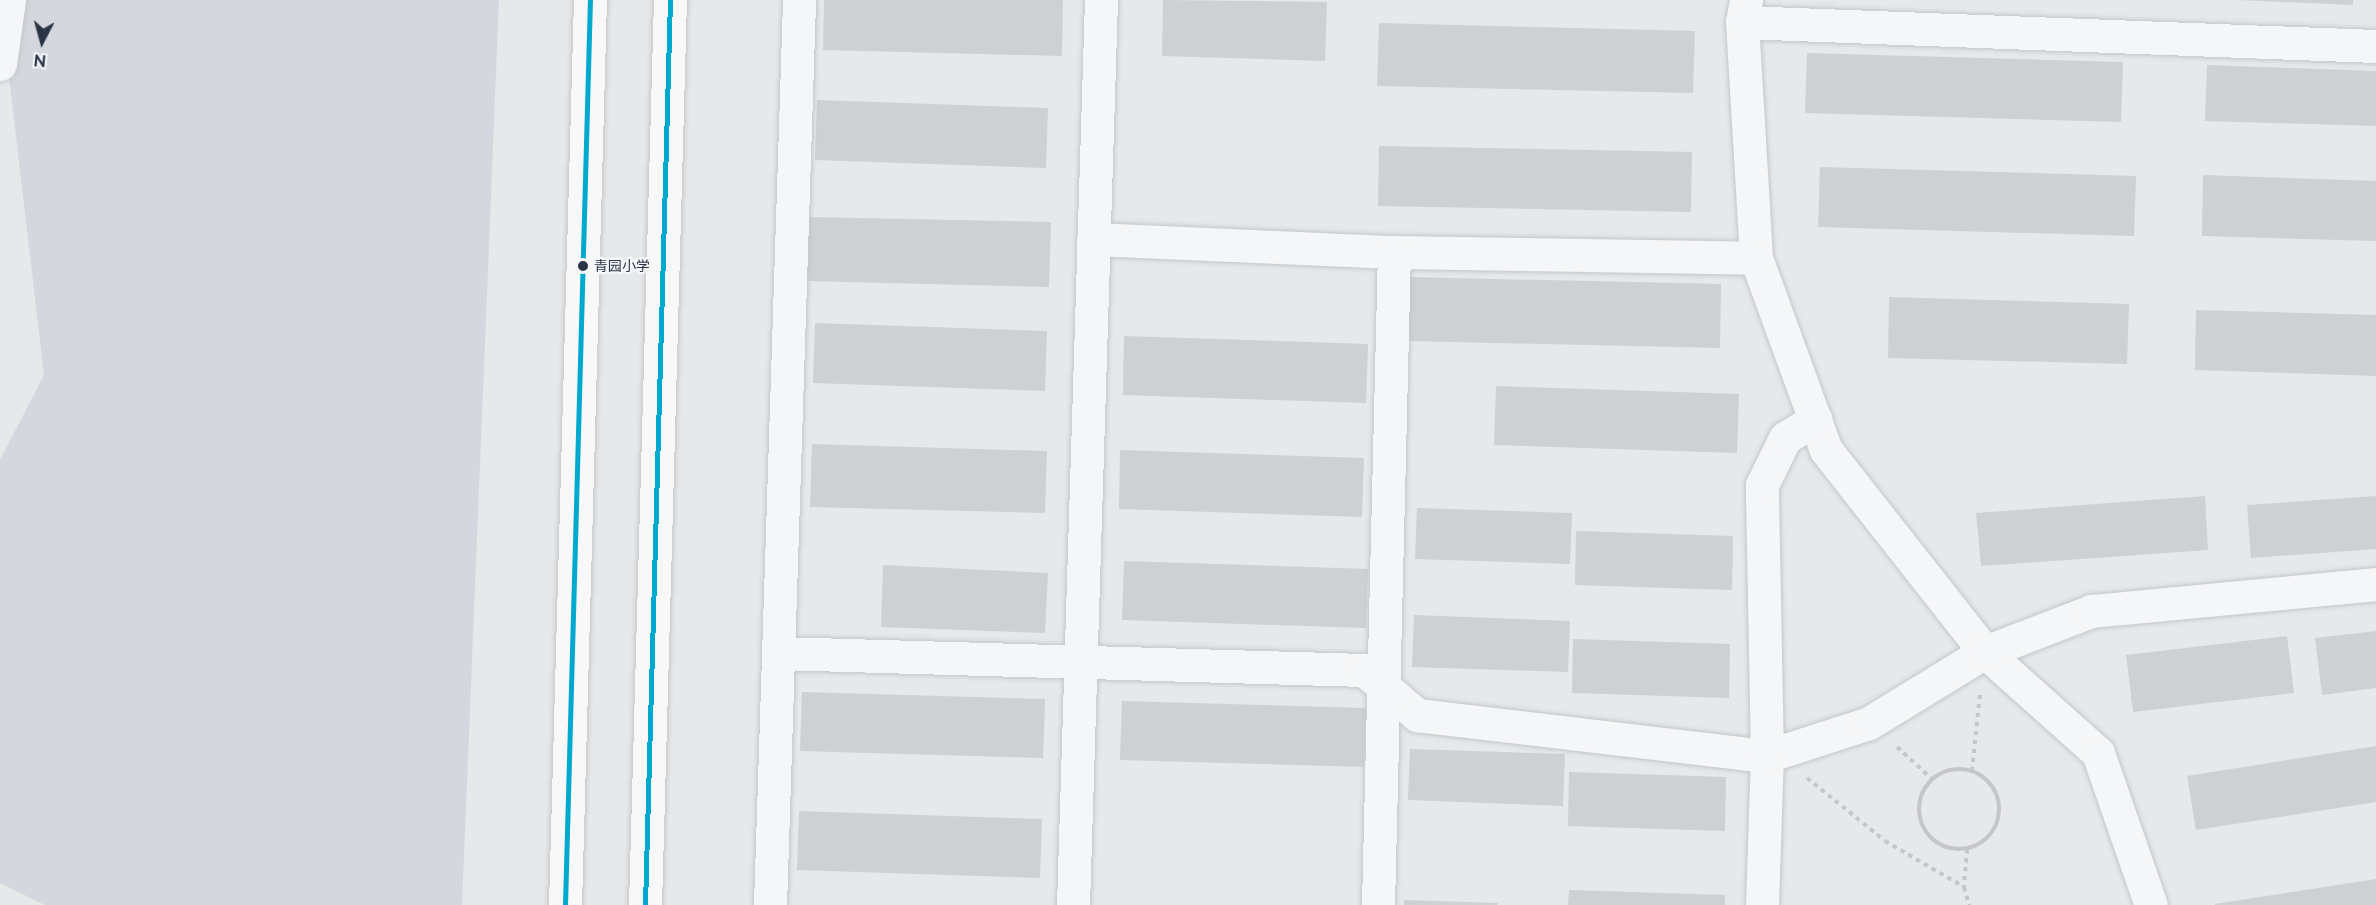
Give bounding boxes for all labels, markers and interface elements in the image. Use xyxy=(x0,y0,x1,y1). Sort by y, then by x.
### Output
north arrow xyxy=(12,12,72,72)
text: N xyxy=(33,50,47,70)
place label: 青园小学 xyxy=(594,258,650,274)
marker: 青园小学 xyxy=(577,260,589,272)

